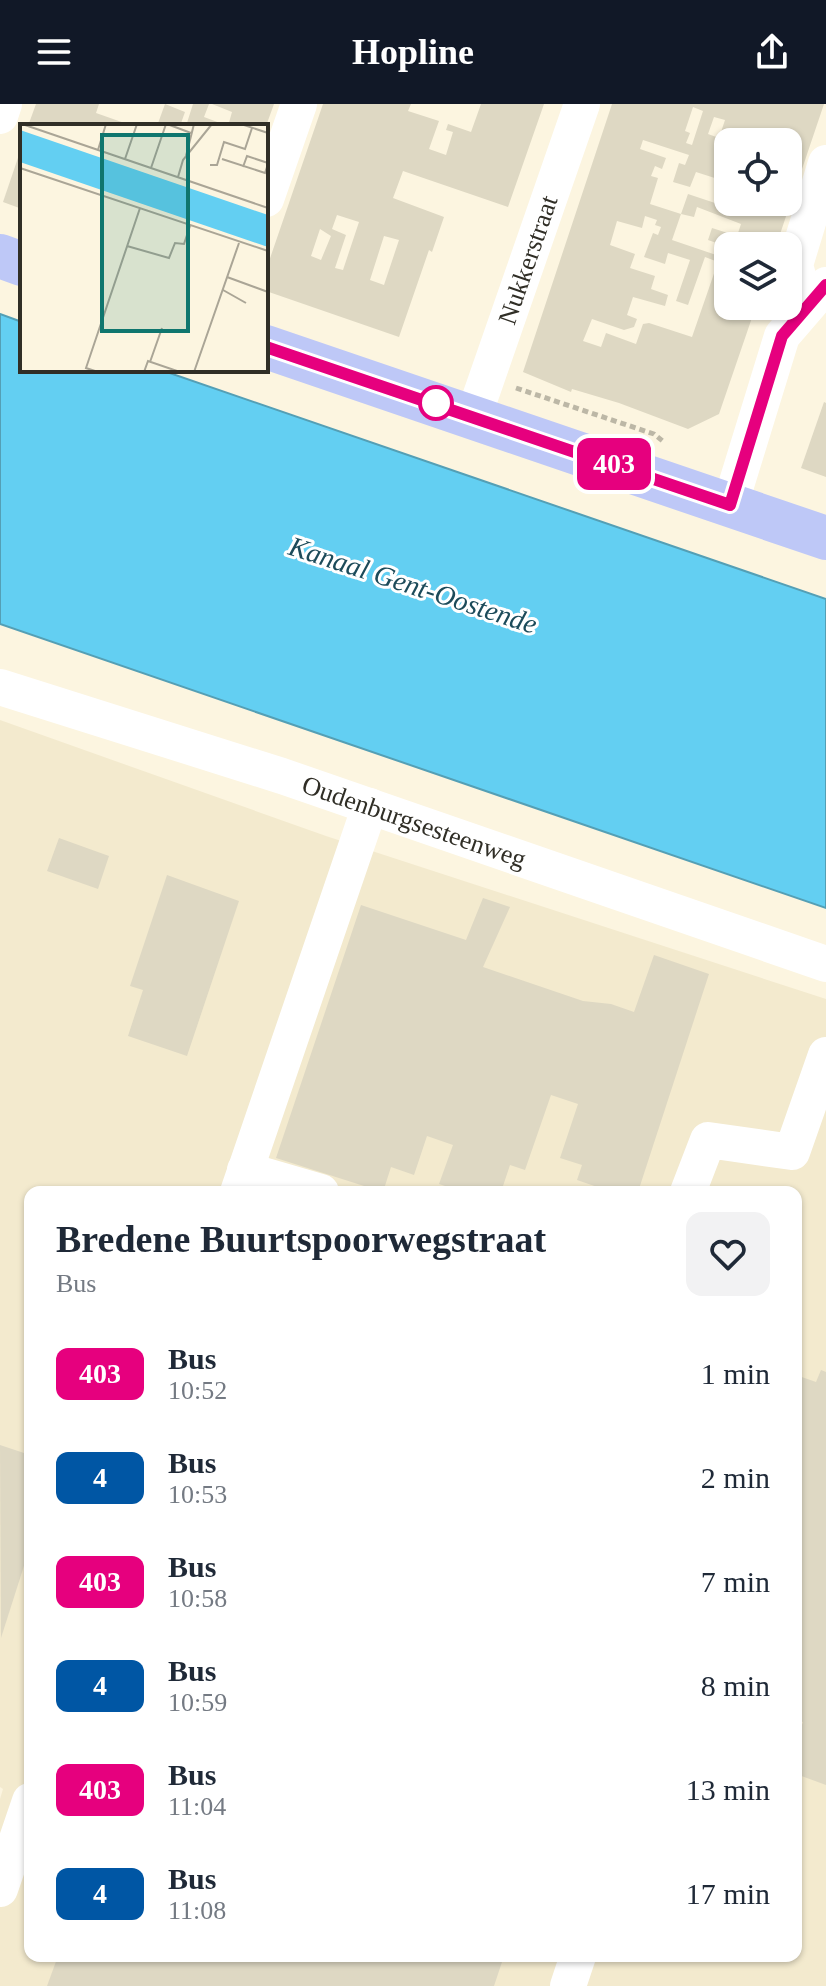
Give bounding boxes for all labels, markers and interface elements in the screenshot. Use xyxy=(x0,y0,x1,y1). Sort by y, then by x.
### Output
icon: menu xyxy=(32,30,76,74)
icon: share xyxy=(750,30,794,74)
text: Hopline xyxy=(352,32,474,72)
inset map xyxy=(20,124,268,372)
map controls xyxy=(714,128,802,320)
button: locate xyxy=(714,128,802,216)
street label: Nukkerstraat xyxy=(492,191,564,328)
button: layers xyxy=(714,232,802,320)
unlabelled marker xyxy=(419,386,453,420)
line badge: 403 xyxy=(568,438,660,490)
text: 403 xyxy=(593,448,635,479)
water label: Kanaal Gent-Oostende xyxy=(284,530,541,640)
street label: Oudenburgsesteenweg xyxy=(298,770,530,874)
button: heart xyxy=(686,1212,770,1296)
text: Bredene Buurtspoorwegstraat xyxy=(56,1218,546,1260)
text: Bus xyxy=(56,1269,96,1298)
text: Bus xyxy=(168,1342,216,1375)
text: 1 min xyxy=(701,1357,770,1390)
text: 403 xyxy=(79,1358,121,1389)
text: 10:52 xyxy=(168,1376,227,1405)
text: Bus xyxy=(168,1446,216,1479)
text: 2 min xyxy=(701,1461,770,1494)
text: 4 xyxy=(93,1462,107,1493)
text: 10:53 xyxy=(168,1480,227,1509)
text: Bus xyxy=(168,1550,216,1583)
text: 7 min xyxy=(701,1565,770,1598)
text: 403 xyxy=(79,1566,121,1597)
text: 10:58 xyxy=(168,1584,227,1613)
text: Bus xyxy=(168,1654,216,1687)
text: 8 min xyxy=(701,1669,770,1702)
text: 4 xyxy=(93,1670,107,1701)
text: 10:59 xyxy=(168,1688,227,1717)
text: Bus xyxy=(168,1758,216,1791)
text: 13 min xyxy=(686,1773,770,1806)
text: 403 xyxy=(79,1774,121,1805)
text: 11:04 xyxy=(168,1792,226,1821)
text: Bus xyxy=(168,1862,216,1895)
text: 17 min xyxy=(686,1877,770,1910)
text: 4 xyxy=(93,1878,107,1909)
text: 11:08 xyxy=(168,1896,226,1925)

